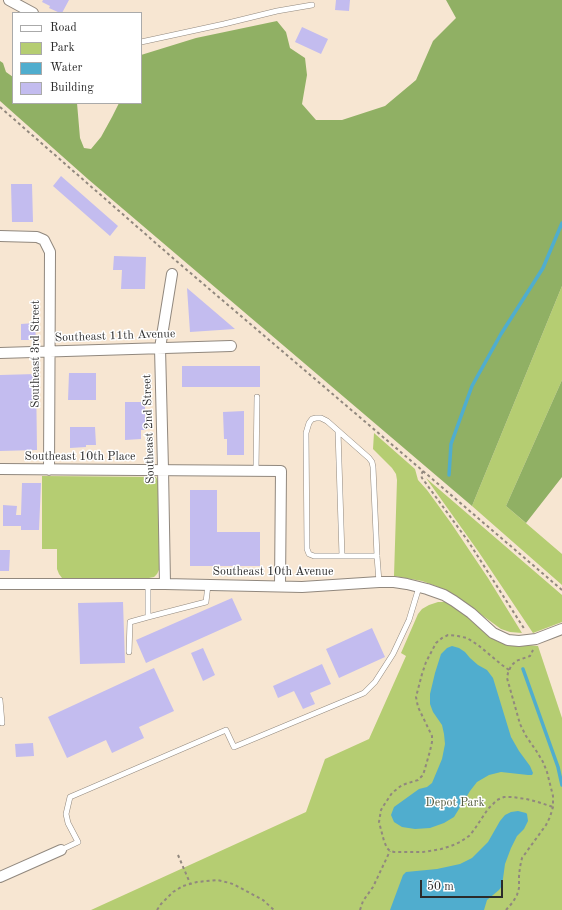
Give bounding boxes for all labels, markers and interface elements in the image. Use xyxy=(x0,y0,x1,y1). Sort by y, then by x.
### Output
legend xyxy=(12,12,142,104)
text: Road xyxy=(50,22,77,34)
text: Park xyxy=(50,42,75,54)
text: Water xyxy=(50,62,82,74)
text: Building xyxy=(50,82,94,94)
street label: Southeast 3rd Street xyxy=(29,300,43,408)
street label: Southeast 11th Avenue xyxy=(54,327,176,345)
street label: Southeast 2nd Street xyxy=(140,374,158,484)
street label: Southeast 10th Place xyxy=(25,450,135,464)
street label: Southeast 10th Avenue xyxy=(213,565,333,579)
park label: Depot Park xyxy=(425,796,485,810)
scale bar xyxy=(422,872,505,898)
text: 50 m xyxy=(427,881,454,893)

